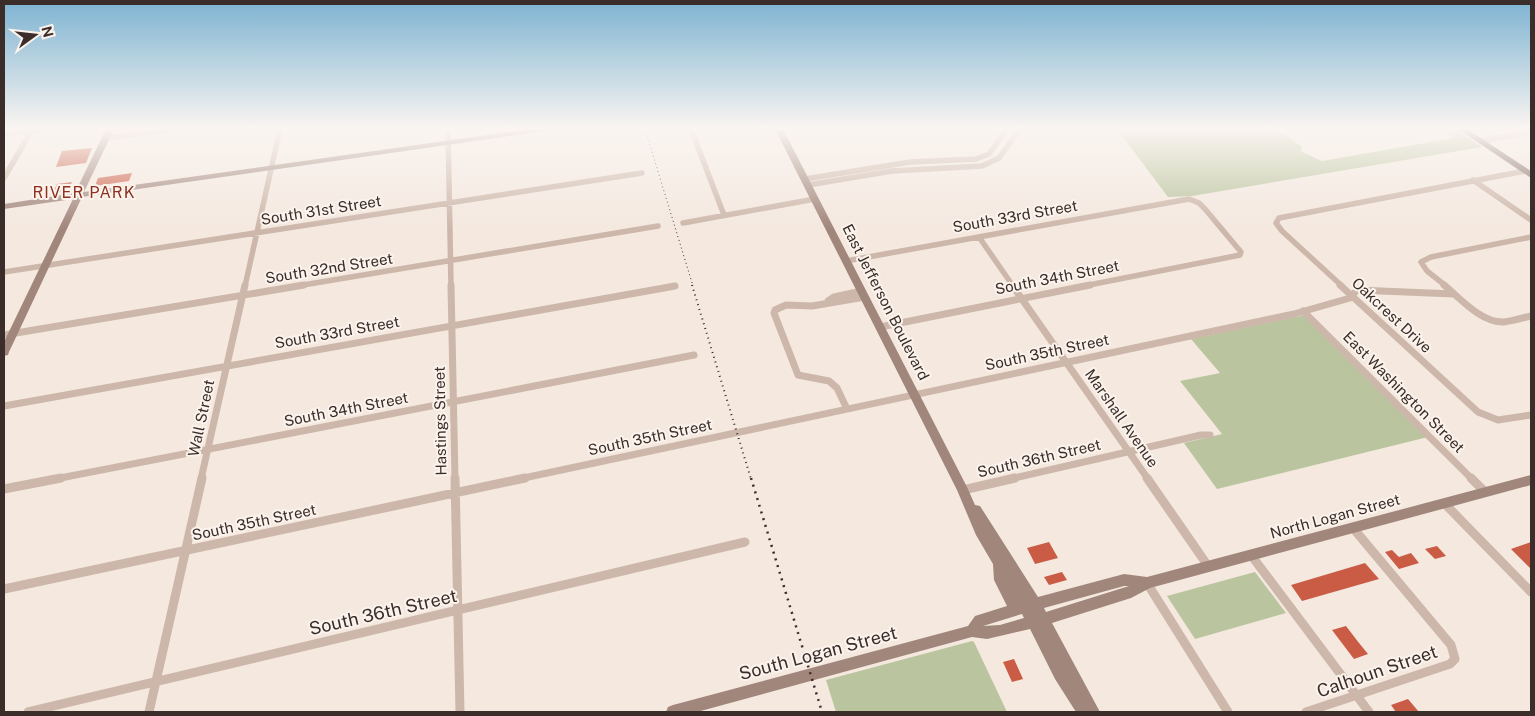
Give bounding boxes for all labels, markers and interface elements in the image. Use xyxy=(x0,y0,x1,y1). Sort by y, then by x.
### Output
north arrow xyxy=(10,10,60,60)
text: N xyxy=(38,24,57,39)
district label: RIVER PARK xyxy=(32,183,136,202)
street label: South 31st Street xyxy=(260,192,383,228)
street label: South 33rd Street xyxy=(951,197,1079,235)
street label: East Jefferson Boulevard xyxy=(839,221,933,383)
street label: South 32nd Street xyxy=(264,250,394,286)
street label: South 34th Street xyxy=(993,257,1121,297)
street label: Oakcrest Drive xyxy=(1349,274,1435,356)
street label: South 33rd Street xyxy=(273,313,401,351)
street label: East Washington Street xyxy=(1340,328,1468,456)
street label: South 35th Street xyxy=(983,331,1111,373)
street label: Hastings Street xyxy=(431,366,449,476)
street label: Marshall Avenue xyxy=(1082,366,1162,470)
street label: Wall Street xyxy=(185,378,217,458)
street label: South 34th Street xyxy=(282,389,410,429)
street label: South 35th Street xyxy=(586,416,714,458)
street label: South 36th Street xyxy=(976,436,1102,480)
street label: North Logan Street xyxy=(1268,490,1402,542)
street label: South 35th Street xyxy=(190,501,318,543)
street label: South 36th Street xyxy=(307,585,459,639)
street label: South Logan Street xyxy=(737,622,899,684)
street label: Calhoun Street xyxy=(1314,641,1440,701)

